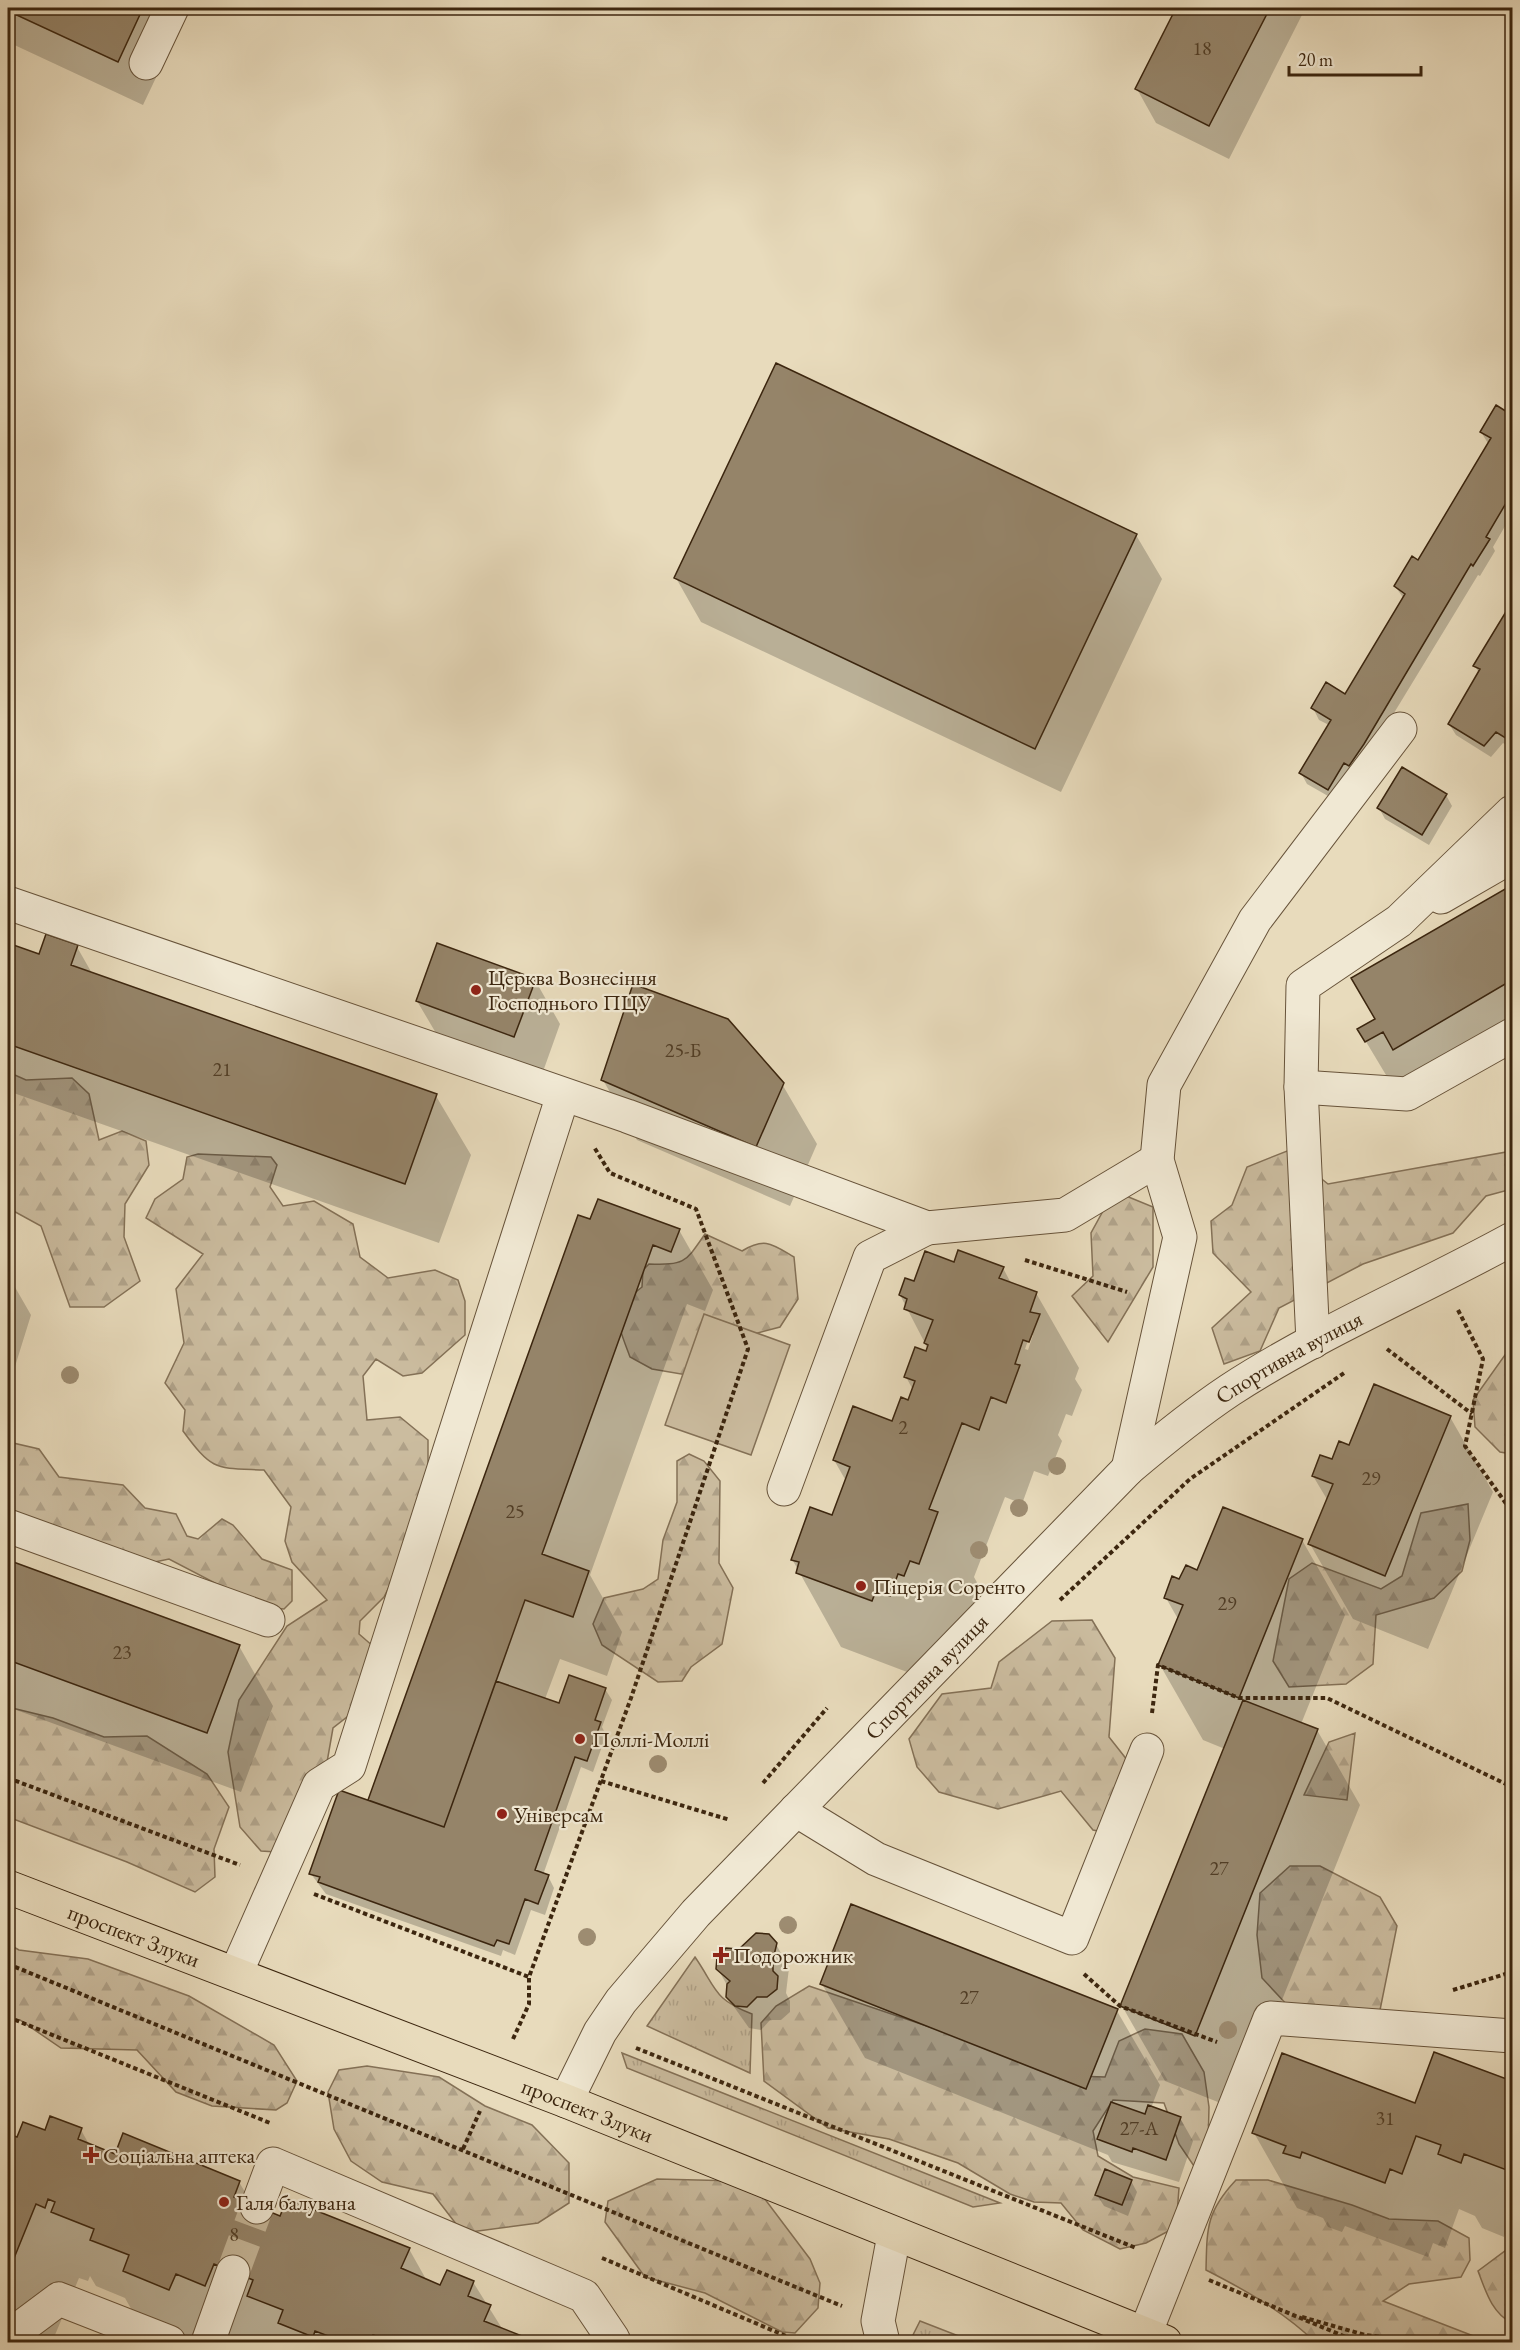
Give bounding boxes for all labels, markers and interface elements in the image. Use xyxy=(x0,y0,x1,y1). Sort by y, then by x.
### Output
house number: 18 xyxy=(1192,35,1212,61)
scale bar xyxy=(1289,39,1421,77)
text: 20 m xyxy=(1298,48,1333,71)
place label: Церква Вознесіння Господнього ПЦУ xyxy=(488,963,657,1017)
marker: Церква Вознесіння Господнього ПЦУ xyxy=(469,983,483,997)
house number: 25-Б xyxy=(665,1037,701,1063)
house number: 21 xyxy=(212,1056,232,1082)
street label: Спортивна вулиця xyxy=(1210,1304,1368,1411)
house number: 2 xyxy=(898,1414,908,1440)
house number: 29 xyxy=(1361,1465,1381,1491)
house number: 25 xyxy=(505,1498,525,1524)
place label: Піцерія Соренто xyxy=(873,1572,1026,1601)
marker: Піцерія Соренто xyxy=(854,1579,868,1593)
house number: 29 xyxy=(1217,1590,1237,1616)
street label: Спортивна вулиця xyxy=(859,1607,995,1746)
house number: 23 xyxy=(112,1639,132,1665)
place label: Поллі-Моллі xyxy=(592,1725,709,1754)
marker: Поллі-Моллі xyxy=(573,1732,587,1746)
place label: Універсам xyxy=(513,1800,604,1829)
marker: Універсам xyxy=(495,1807,509,1821)
house number: 27 xyxy=(1209,1855,1229,1881)
street label: проспект Злуки xyxy=(64,1897,204,1974)
place label: Подорожник xyxy=(733,1941,854,1970)
marker: Подорожник xyxy=(714,1948,728,1962)
house number: 27 xyxy=(959,1984,979,2010)
street label: проспект Злуки xyxy=(517,2071,658,2150)
house number: 31 xyxy=(1375,2105,1395,2131)
house number: 27-А xyxy=(1120,2115,1158,2141)
place label: Соціальна аптека xyxy=(103,2141,255,2170)
marker: Соціальна аптека xyxy=(84,2148,98,2162)
place label: Галя балувана xyxy=(236,2188,356,2217)
marker: Галя балувана xyxy=(217,2195,231,2209)
house number: 8 xyxy=(229,2221,239,2247)

